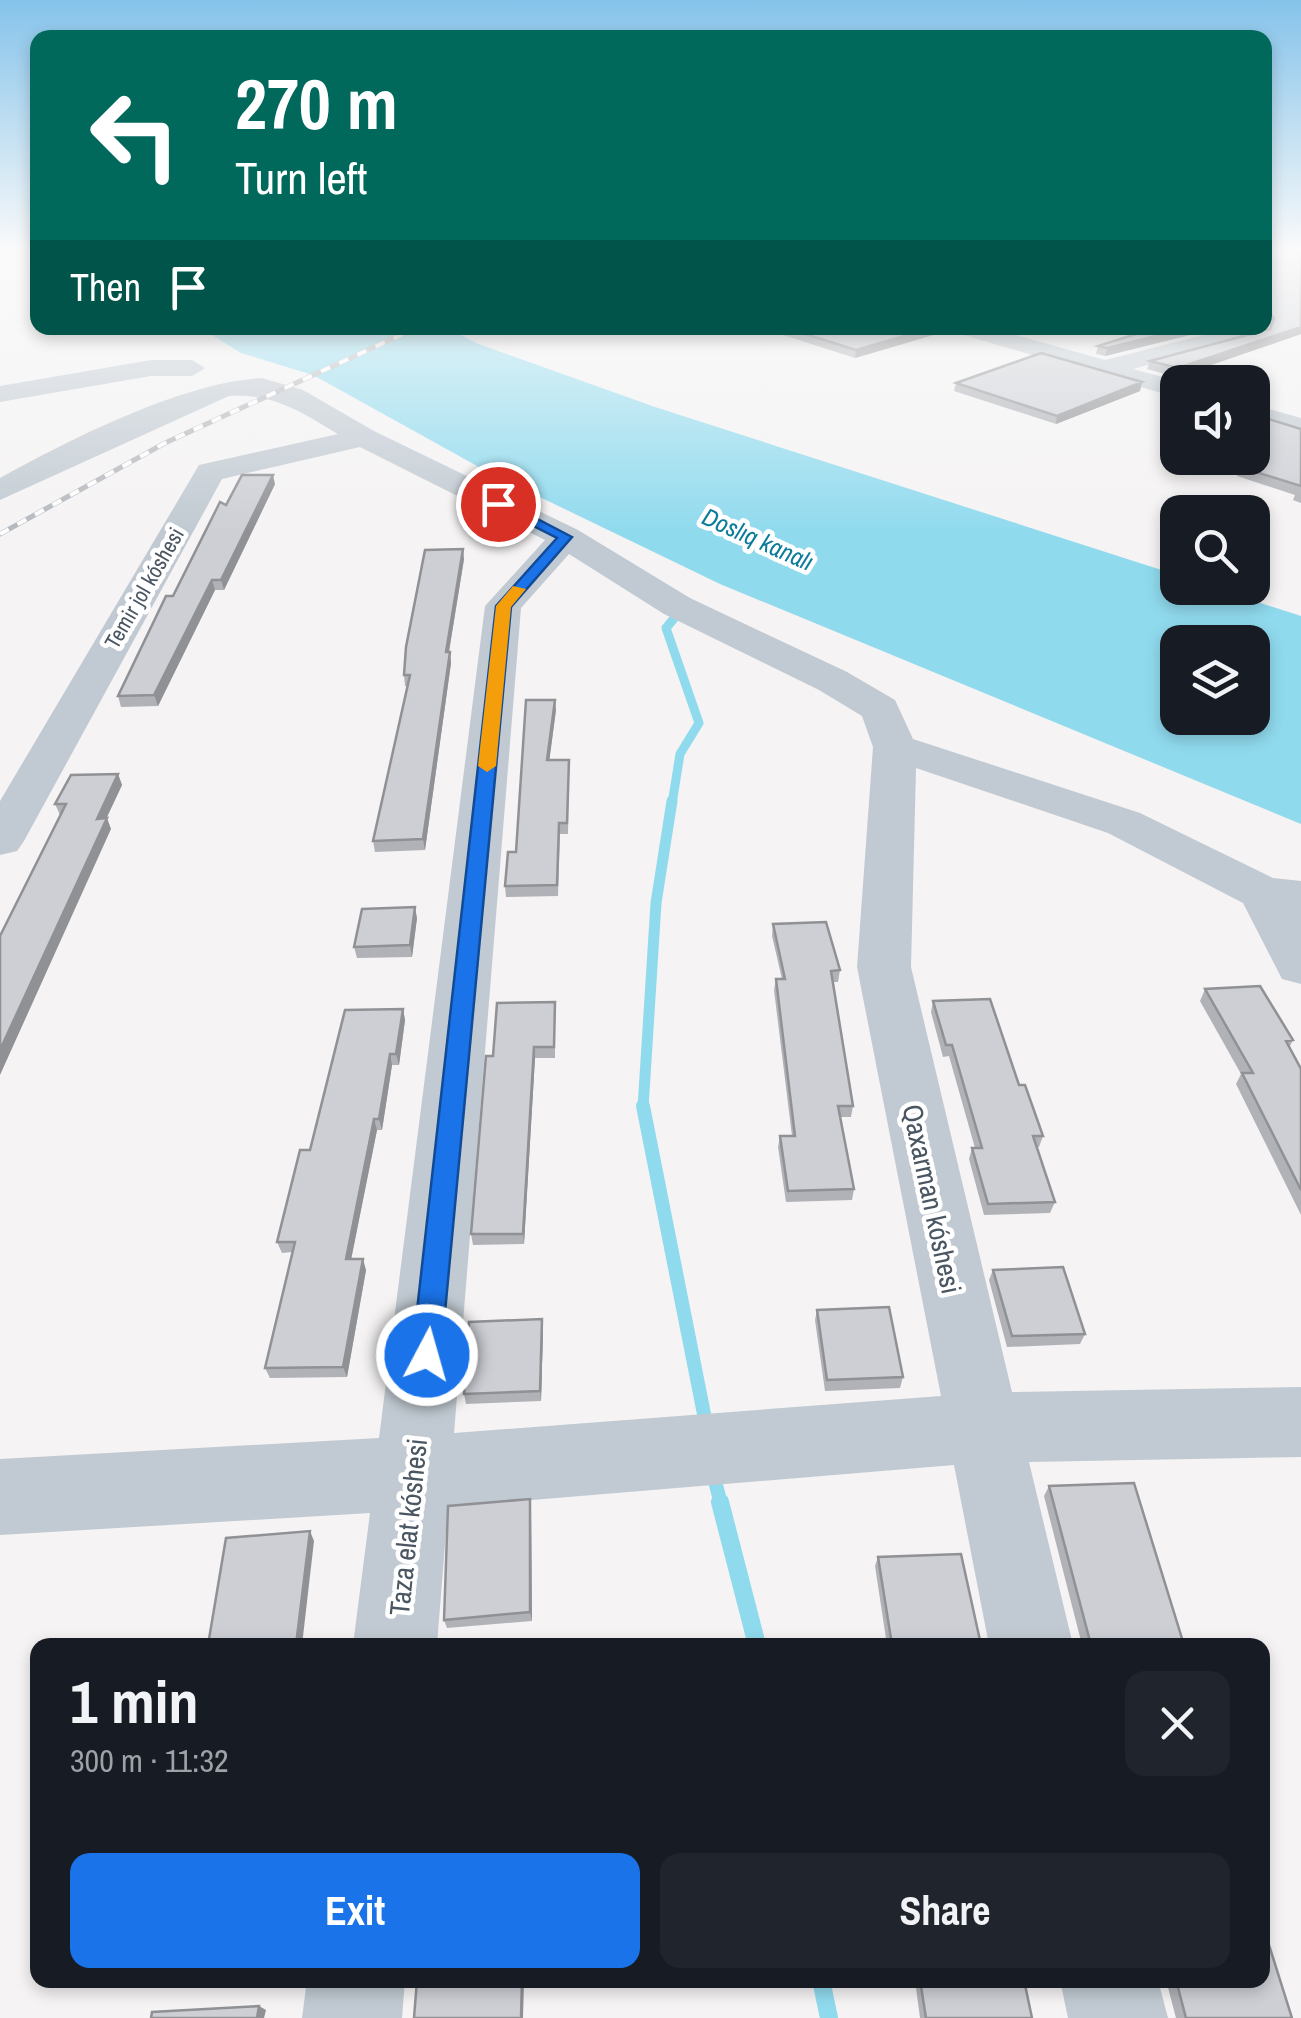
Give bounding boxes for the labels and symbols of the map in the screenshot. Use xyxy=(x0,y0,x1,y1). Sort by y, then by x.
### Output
pin xyxy=(456,462,541,547)
water label: Doslıq kanalı xyxy=(697,499,819,579)
street label: Temir jol kóshesi xyxy=(97,522,191,654)
street label: Qaxarman kóshesi xyxy=(893,1101,971,1297)
position arrow xyxy=(375,1303,479,1407)
street label: Taza elat kóshesi xyxy=(380,1437,436,1617)

